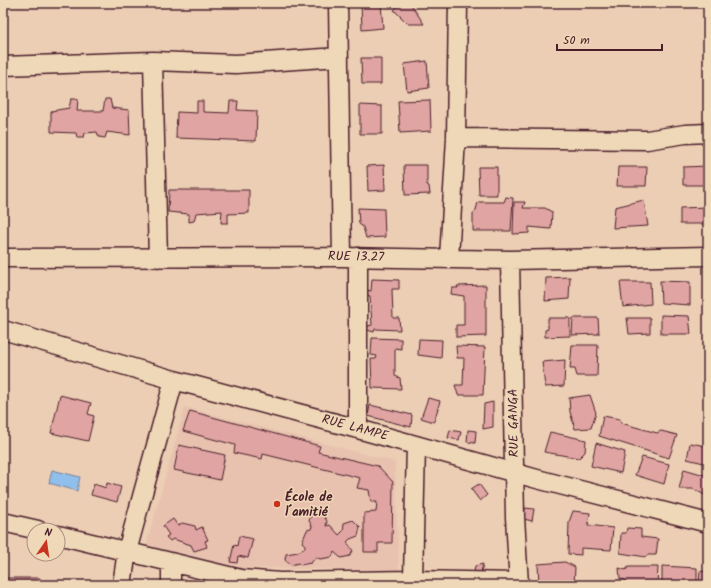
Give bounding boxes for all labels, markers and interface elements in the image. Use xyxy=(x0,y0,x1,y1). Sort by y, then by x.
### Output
scale bar xyxy=(557,26,662,52)
text: 50 m xyxy=(563,31,590,50)
street label: RUE 13.27 xyxy=(328,246,385,268)
street label: RUE GANGA xyxy=(503,388,525,458)
street label: RUE LAMPE xyxy=(319,409,391,447)
place label: École de l´amitié xyxy=(285,487,333,523)
marker: École de l´amitié xyxy=(272,499,282,509)
north arrow xyxy=(26,522,66,562)
text: N xyxy=(43,524,53,543)

